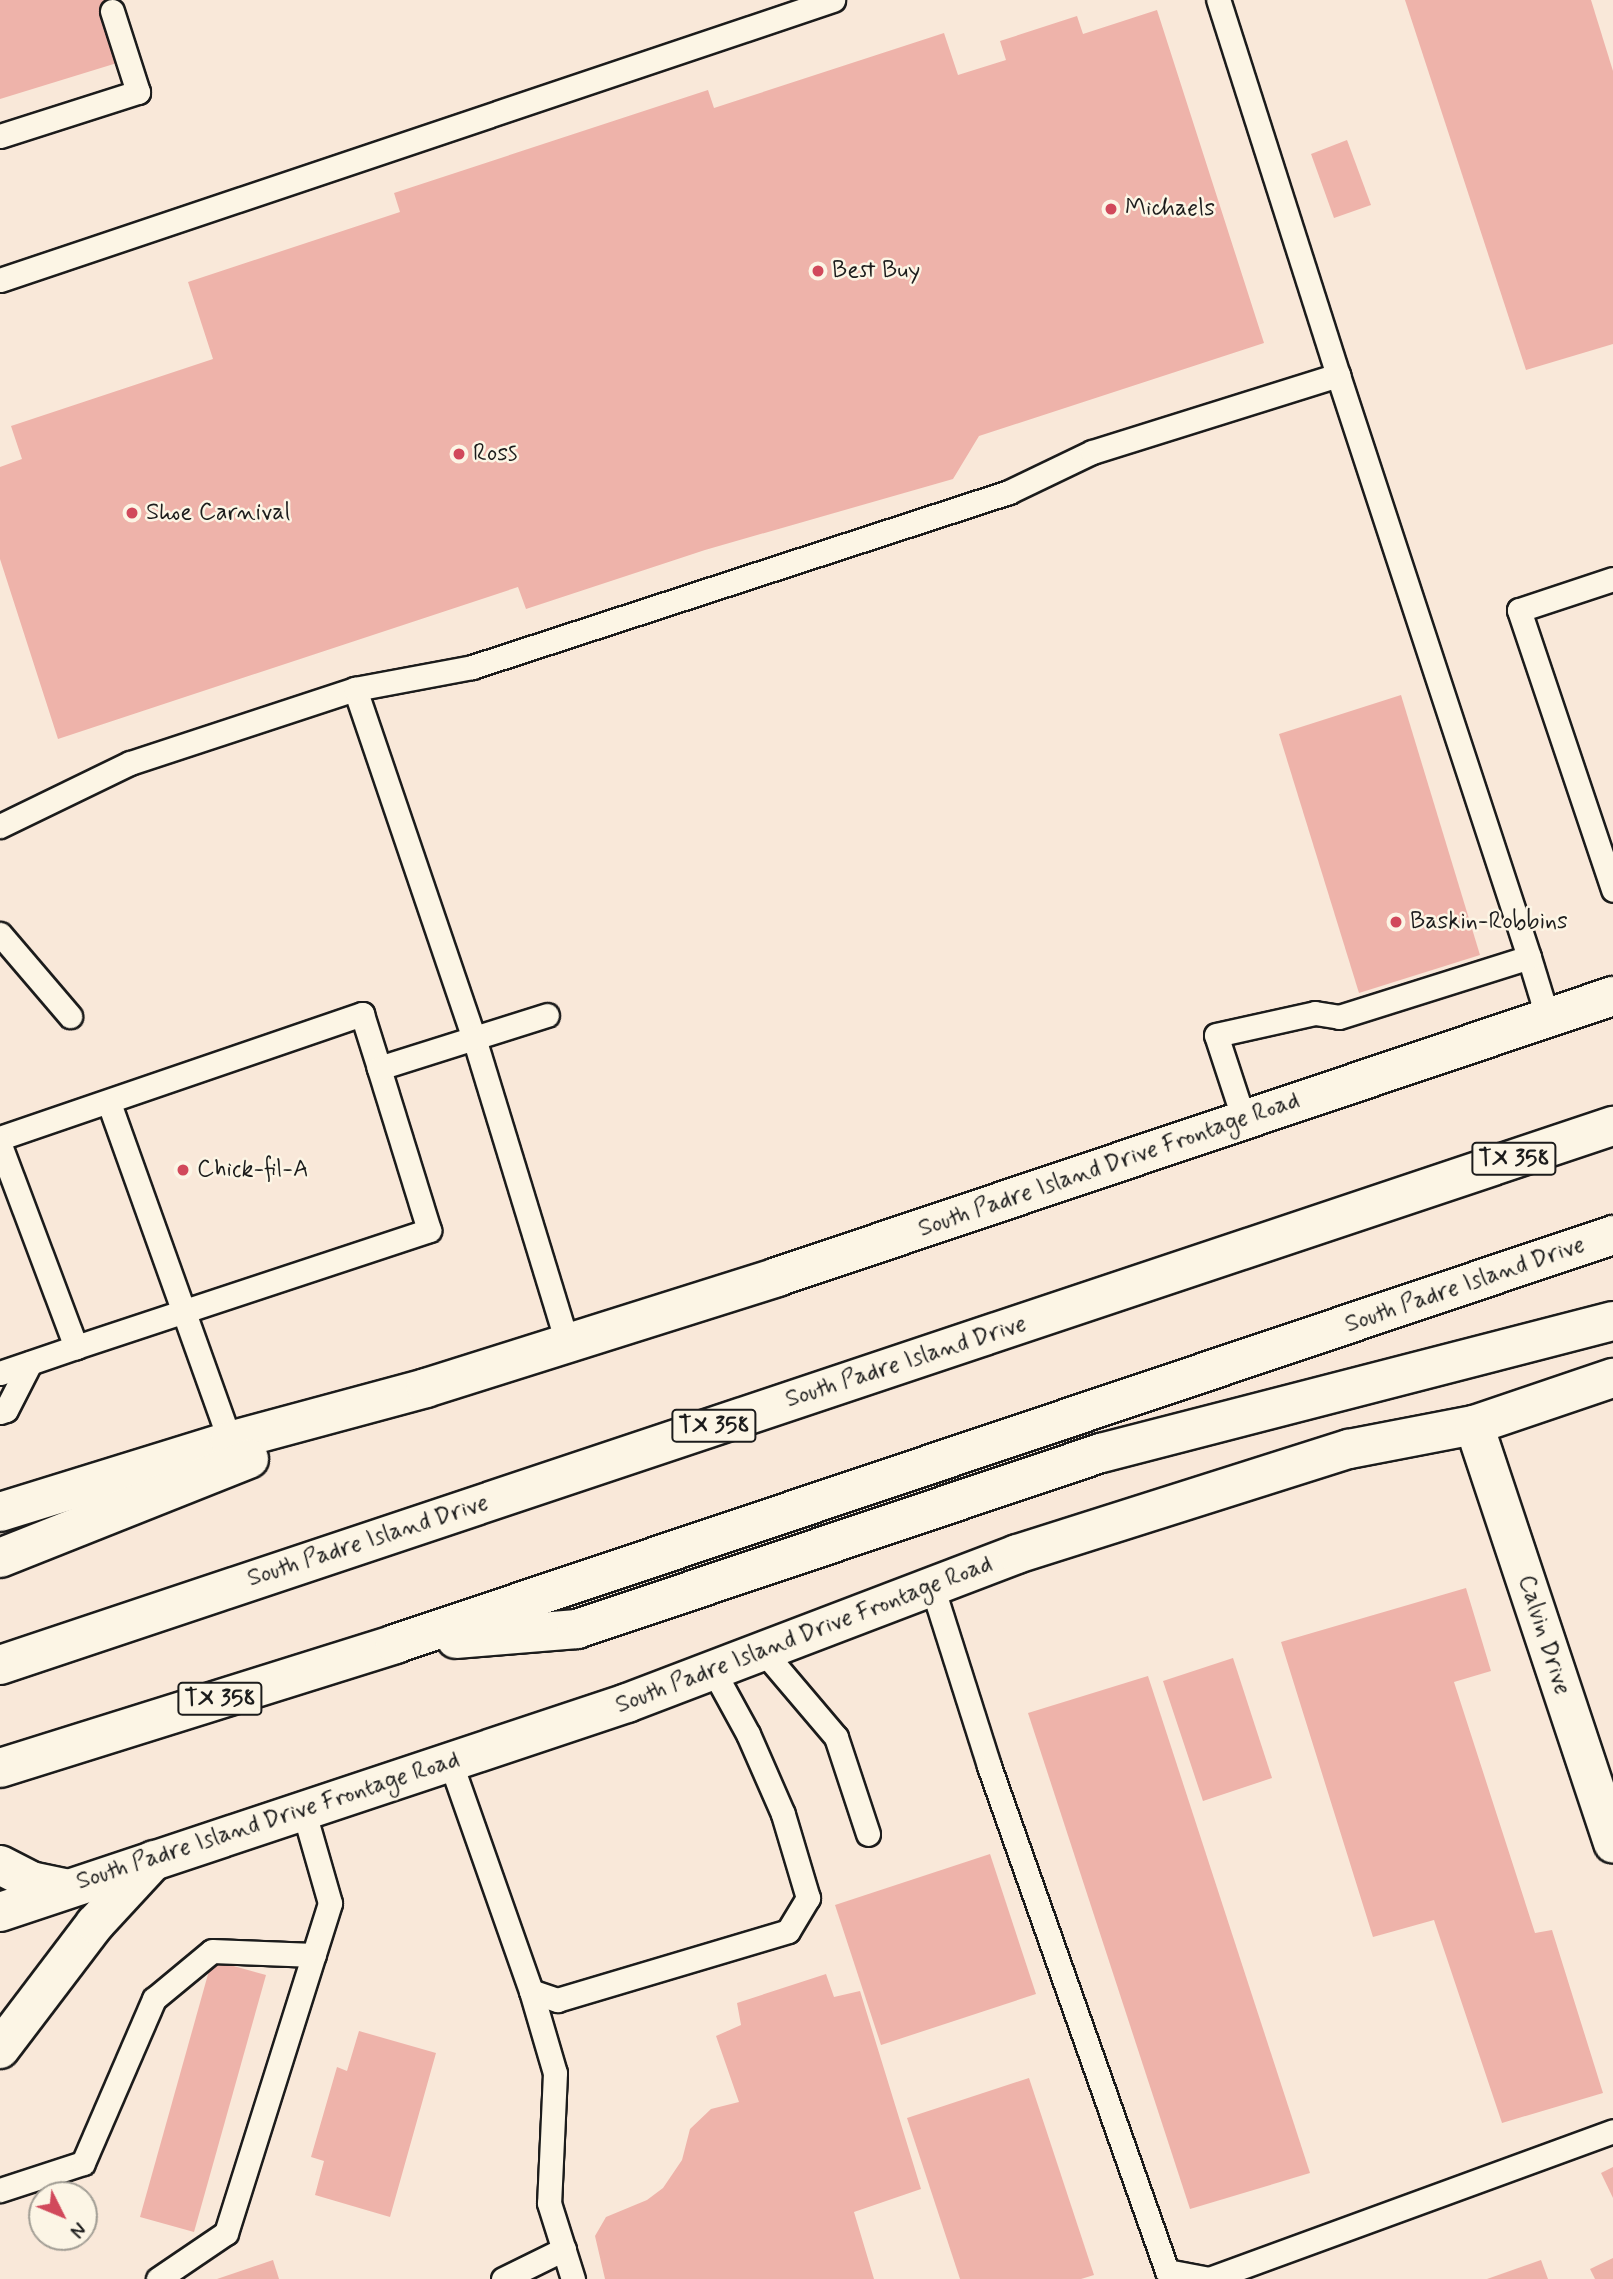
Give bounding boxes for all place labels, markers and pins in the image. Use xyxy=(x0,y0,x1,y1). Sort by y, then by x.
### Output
place label: Michaels xyxy=(1125,195,1215,223)
marker: Michaels xyxy=(1103,201,1119,217)
place label: Best Buy xyxy=(832,257,920,285)
marker: Best Buy xyxy=(810,263,826,279)
place label: Ross xyxy=(473,440,517,468)
marker: Ross xyxy=(451,446,467,462)
place label: Shoe Carnival xyxy=(146,499,293,527)
marker: Shoe Carnival xyxy=(124,505,140,521)
place label: Baskin-Robbins xyxy=(1410,908,1568,936)
marker: Baskin-Robbins xyxy=(1388,914,1404,930)
place label: Chick-fil-A xyxy=(197,1156,309,1184)
marker: Chick-fil-A xyxy=(175,1162,191,1178)

